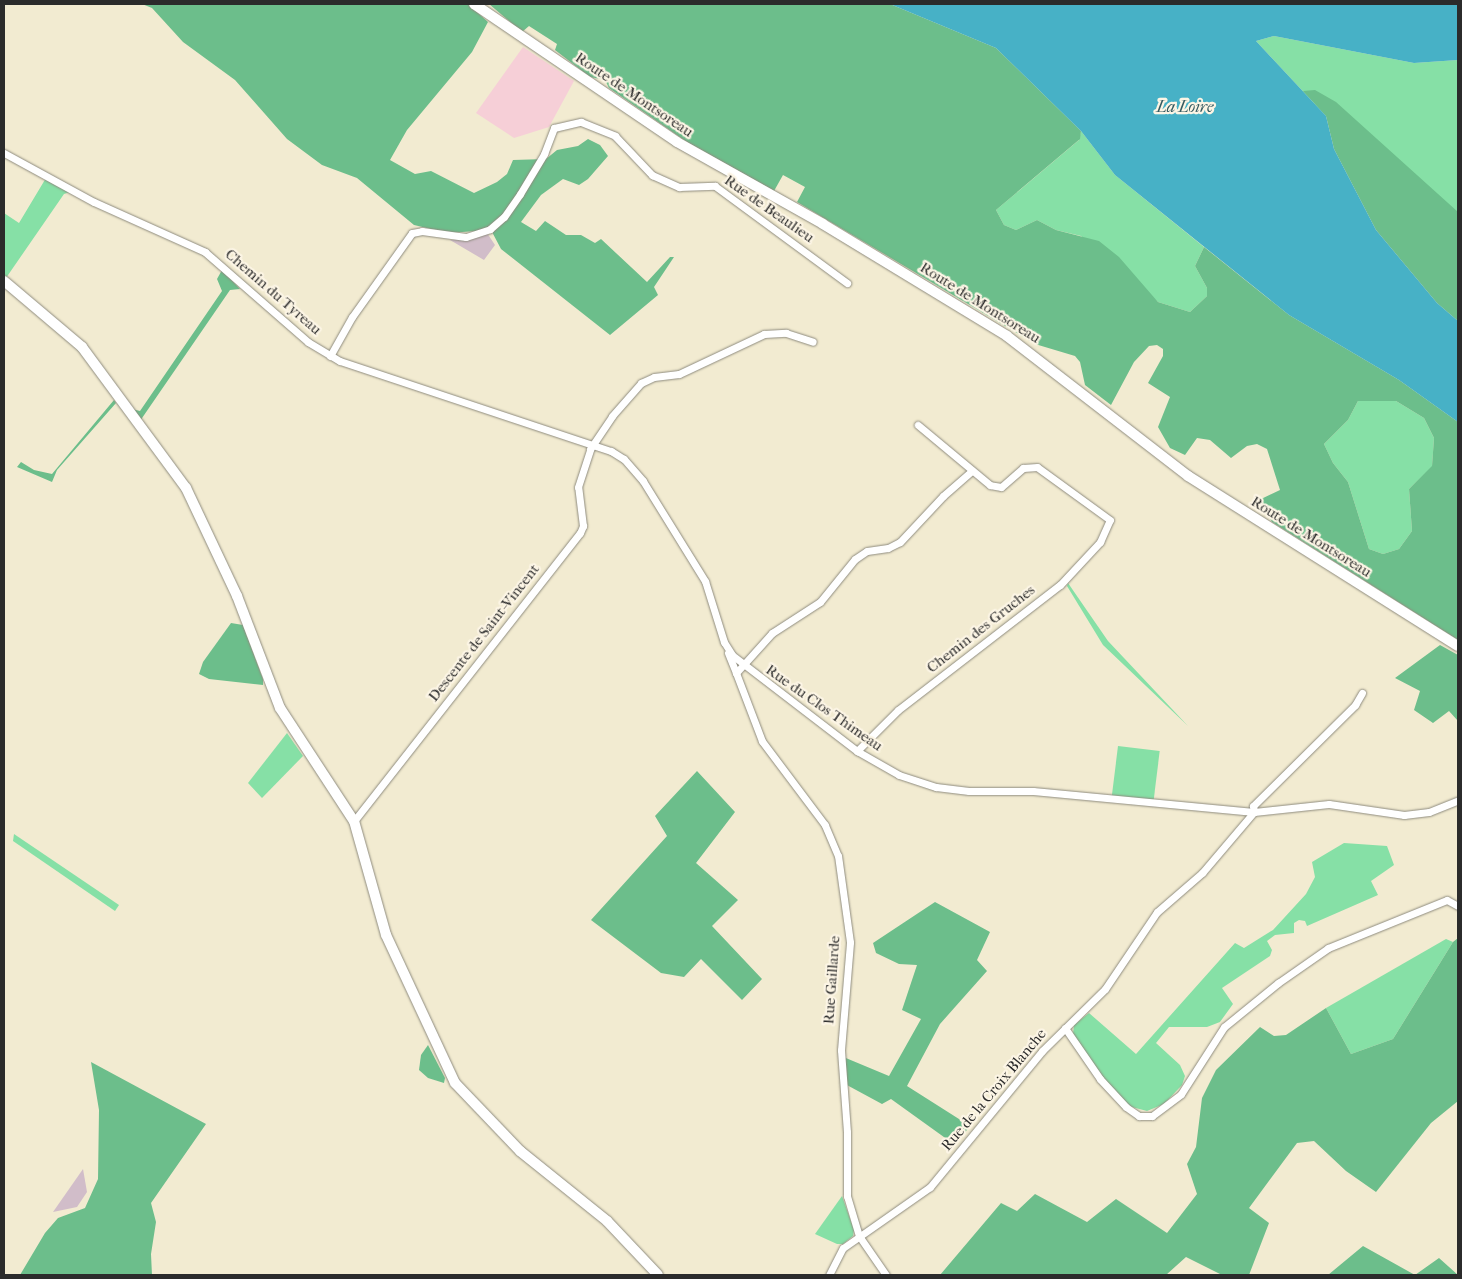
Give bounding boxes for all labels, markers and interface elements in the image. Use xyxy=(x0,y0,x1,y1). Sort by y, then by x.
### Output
street label: Route de Montsoreau xyxy=(572,49,696,141)
water label: La Loire xyxy=(1157,97,1213,117)
street label: Rue de Beaulieu xyxy=(721,171,817,247)
street label: Chemin du Tyreau xyxy=(221,245,325,339)
street label: Route de Montsoreau xyxy=(917,259,1043,347)
street label: Route de Montsoreau xyxy=(1248,493,1374,581)
street label: Descente de Saint-Vincent xyxy=(425,561,543,705)
street label: Chemin des Gruches xyxy=(923,581,1039,677)
street label: Rue du Clos Thimeau xyxy=(762,661,886,755)
street label: Rue Gaillarde xyxy=(820,935,844,1025)
street label: Rue de la Croix Blanche xyxy=(938,1025,1050,1155)

